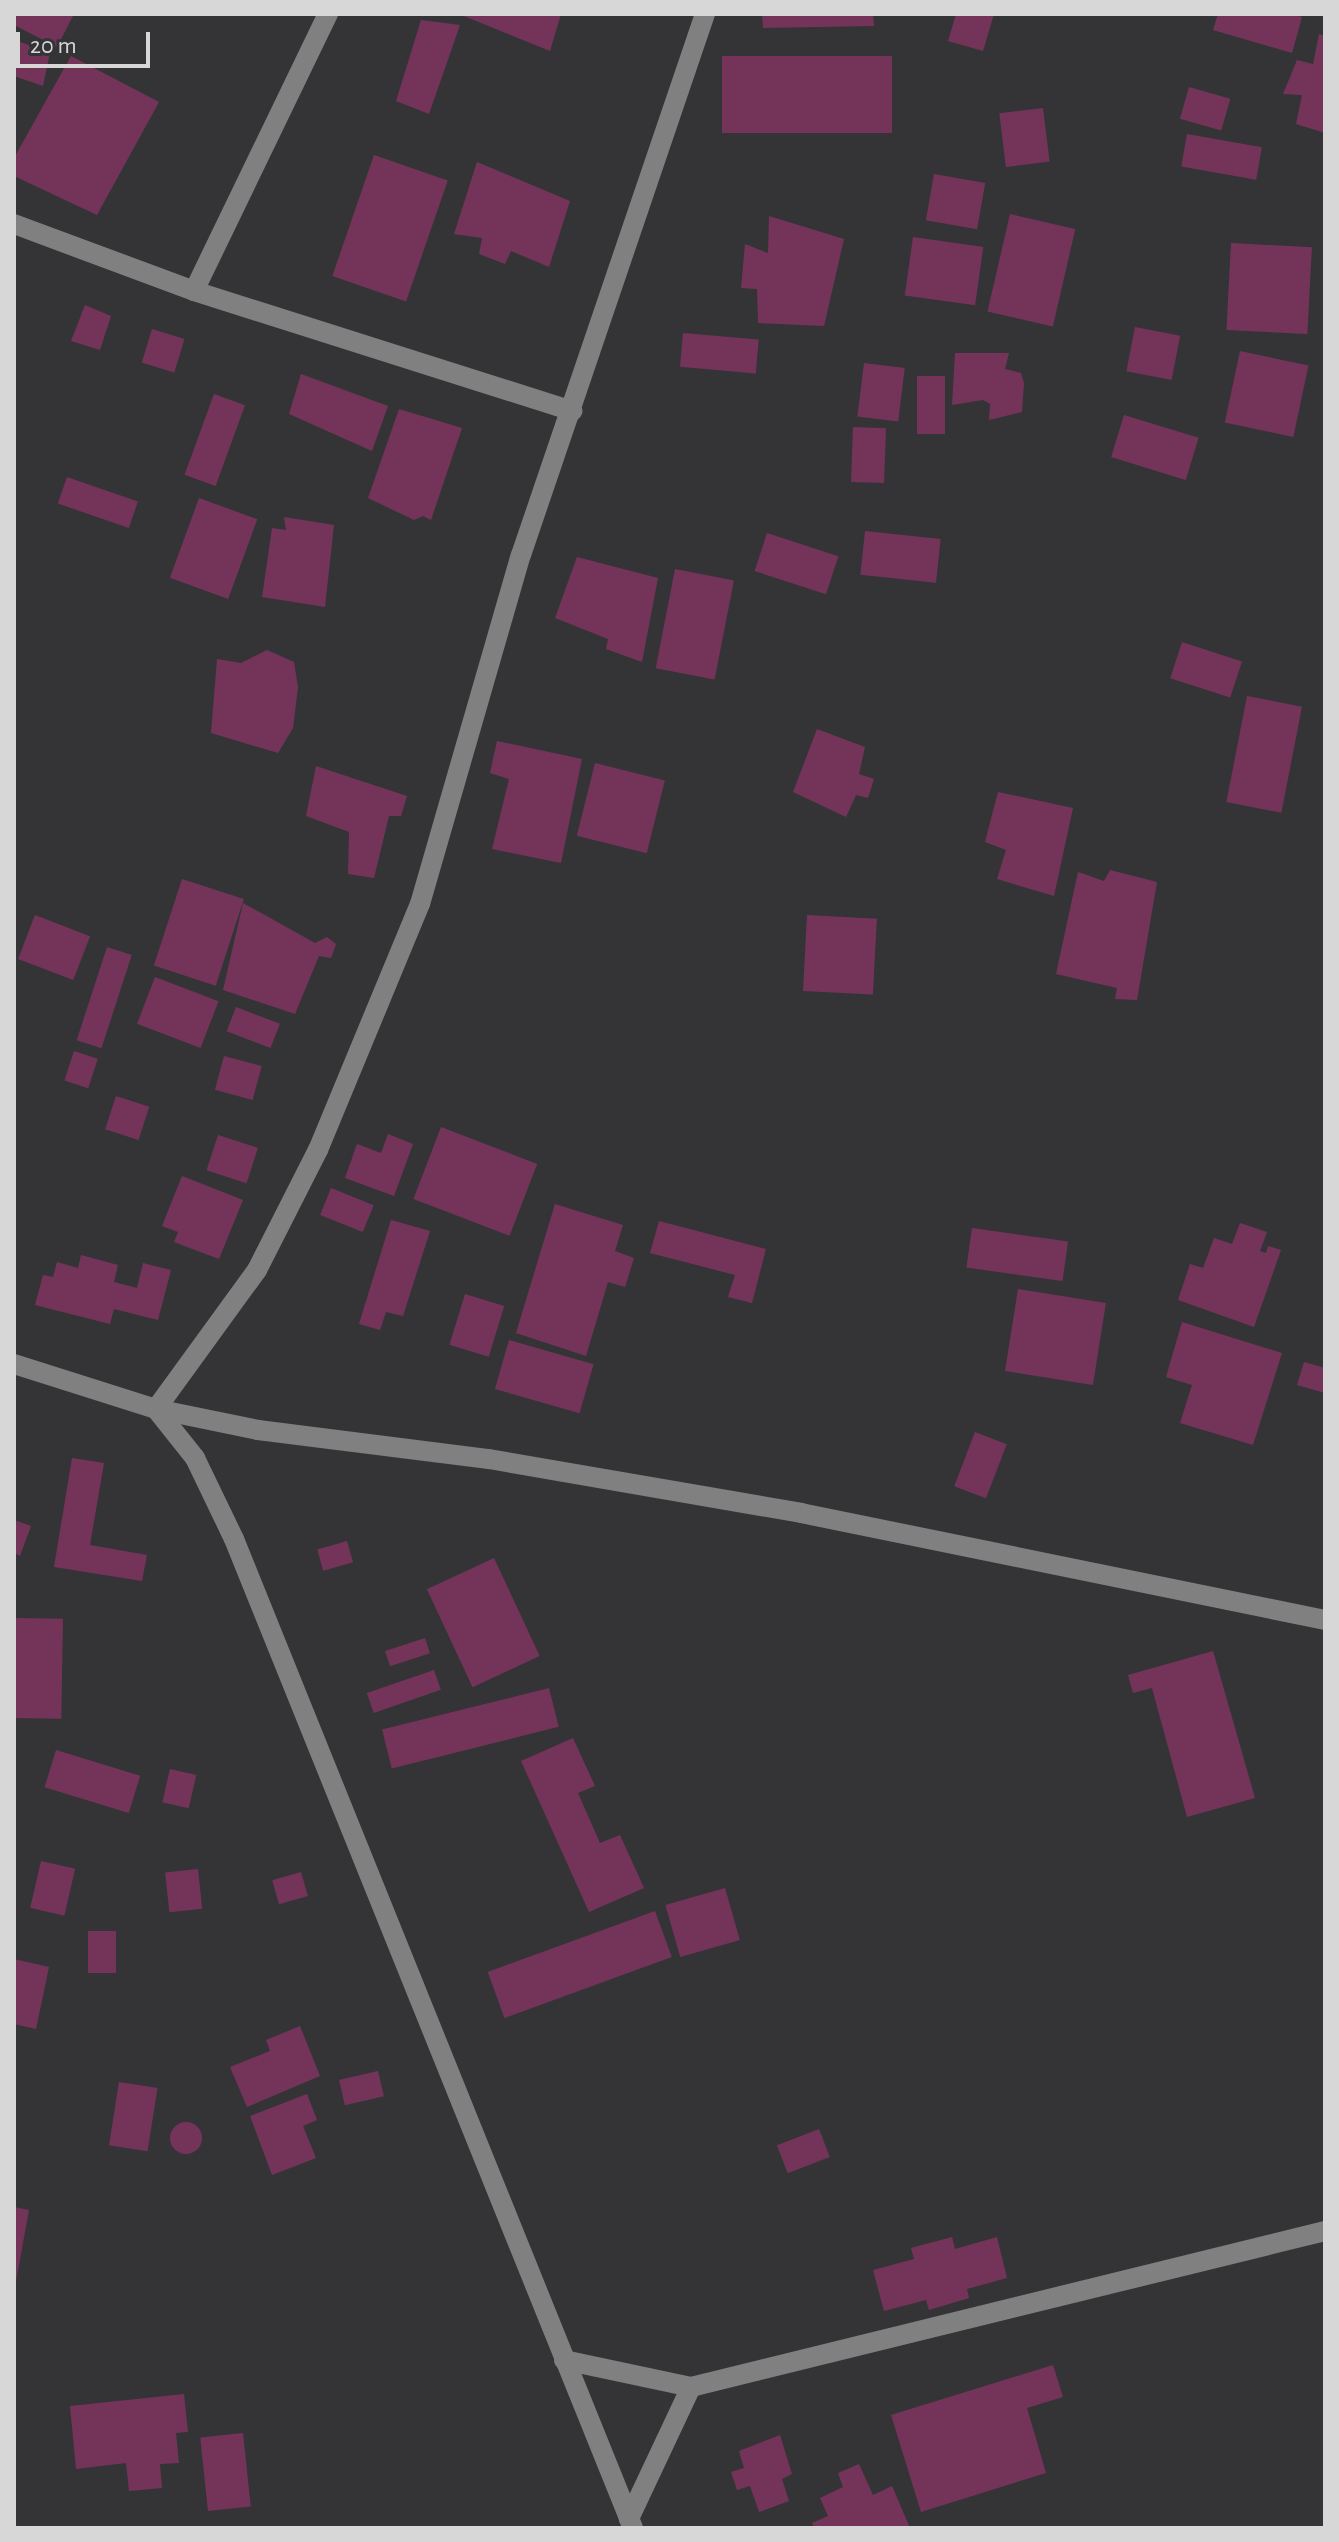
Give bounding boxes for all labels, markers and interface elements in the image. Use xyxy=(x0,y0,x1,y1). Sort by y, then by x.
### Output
scale bar xyxy=(20,16,154,66)
text: 20 m xyxy=(30,34,77,58)

